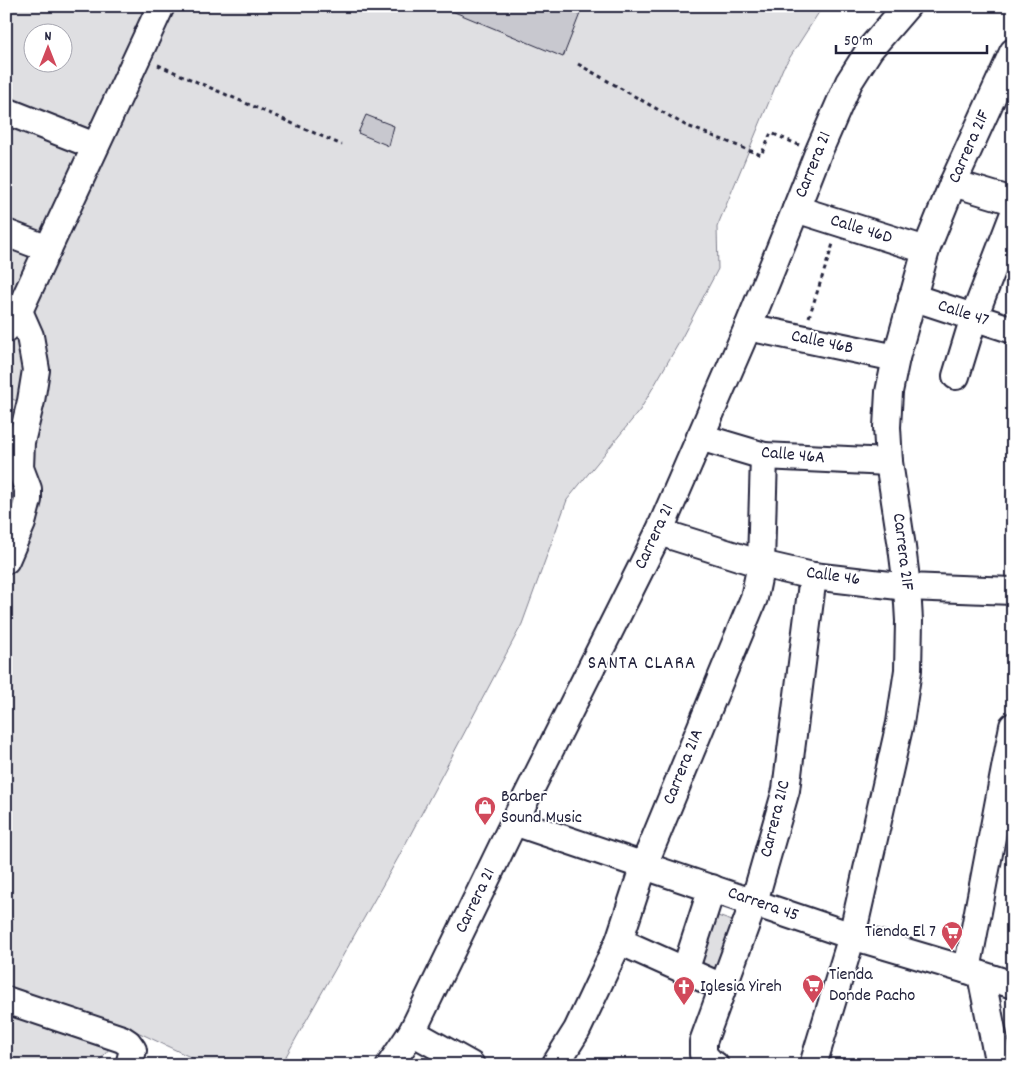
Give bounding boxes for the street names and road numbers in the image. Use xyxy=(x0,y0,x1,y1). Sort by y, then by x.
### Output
street label: Carrera 21F xyxy=(943,106,997,188)
street label: Carrera 21 xyxy=(789,128,839,202)
street label: Calle 46D xyxy=(827,209,895,251)
street label: Calle 47 xyxy=(934,294,992,334)
street label: Calle 46B xyxy=(789,324,855,362)
street label: Calle 46A xyxy=(760,441,826,471)
street label: Carrera 21 xyxy=(629,500,681,574)
street label: Carrera 21F xyxy=(885,512,919,592)
street label: Calle 46 xyxy=(804,561,862,593)
street label: Carrera 21A xyxy=(658,725,711,809)
street label: Carrera 21C xyxy=(754,778,798,860)
street label: Carrera 21 xyxy=(449,864,503,938)
street label: Carrera 45 xyxy=(724,881,802,929)

